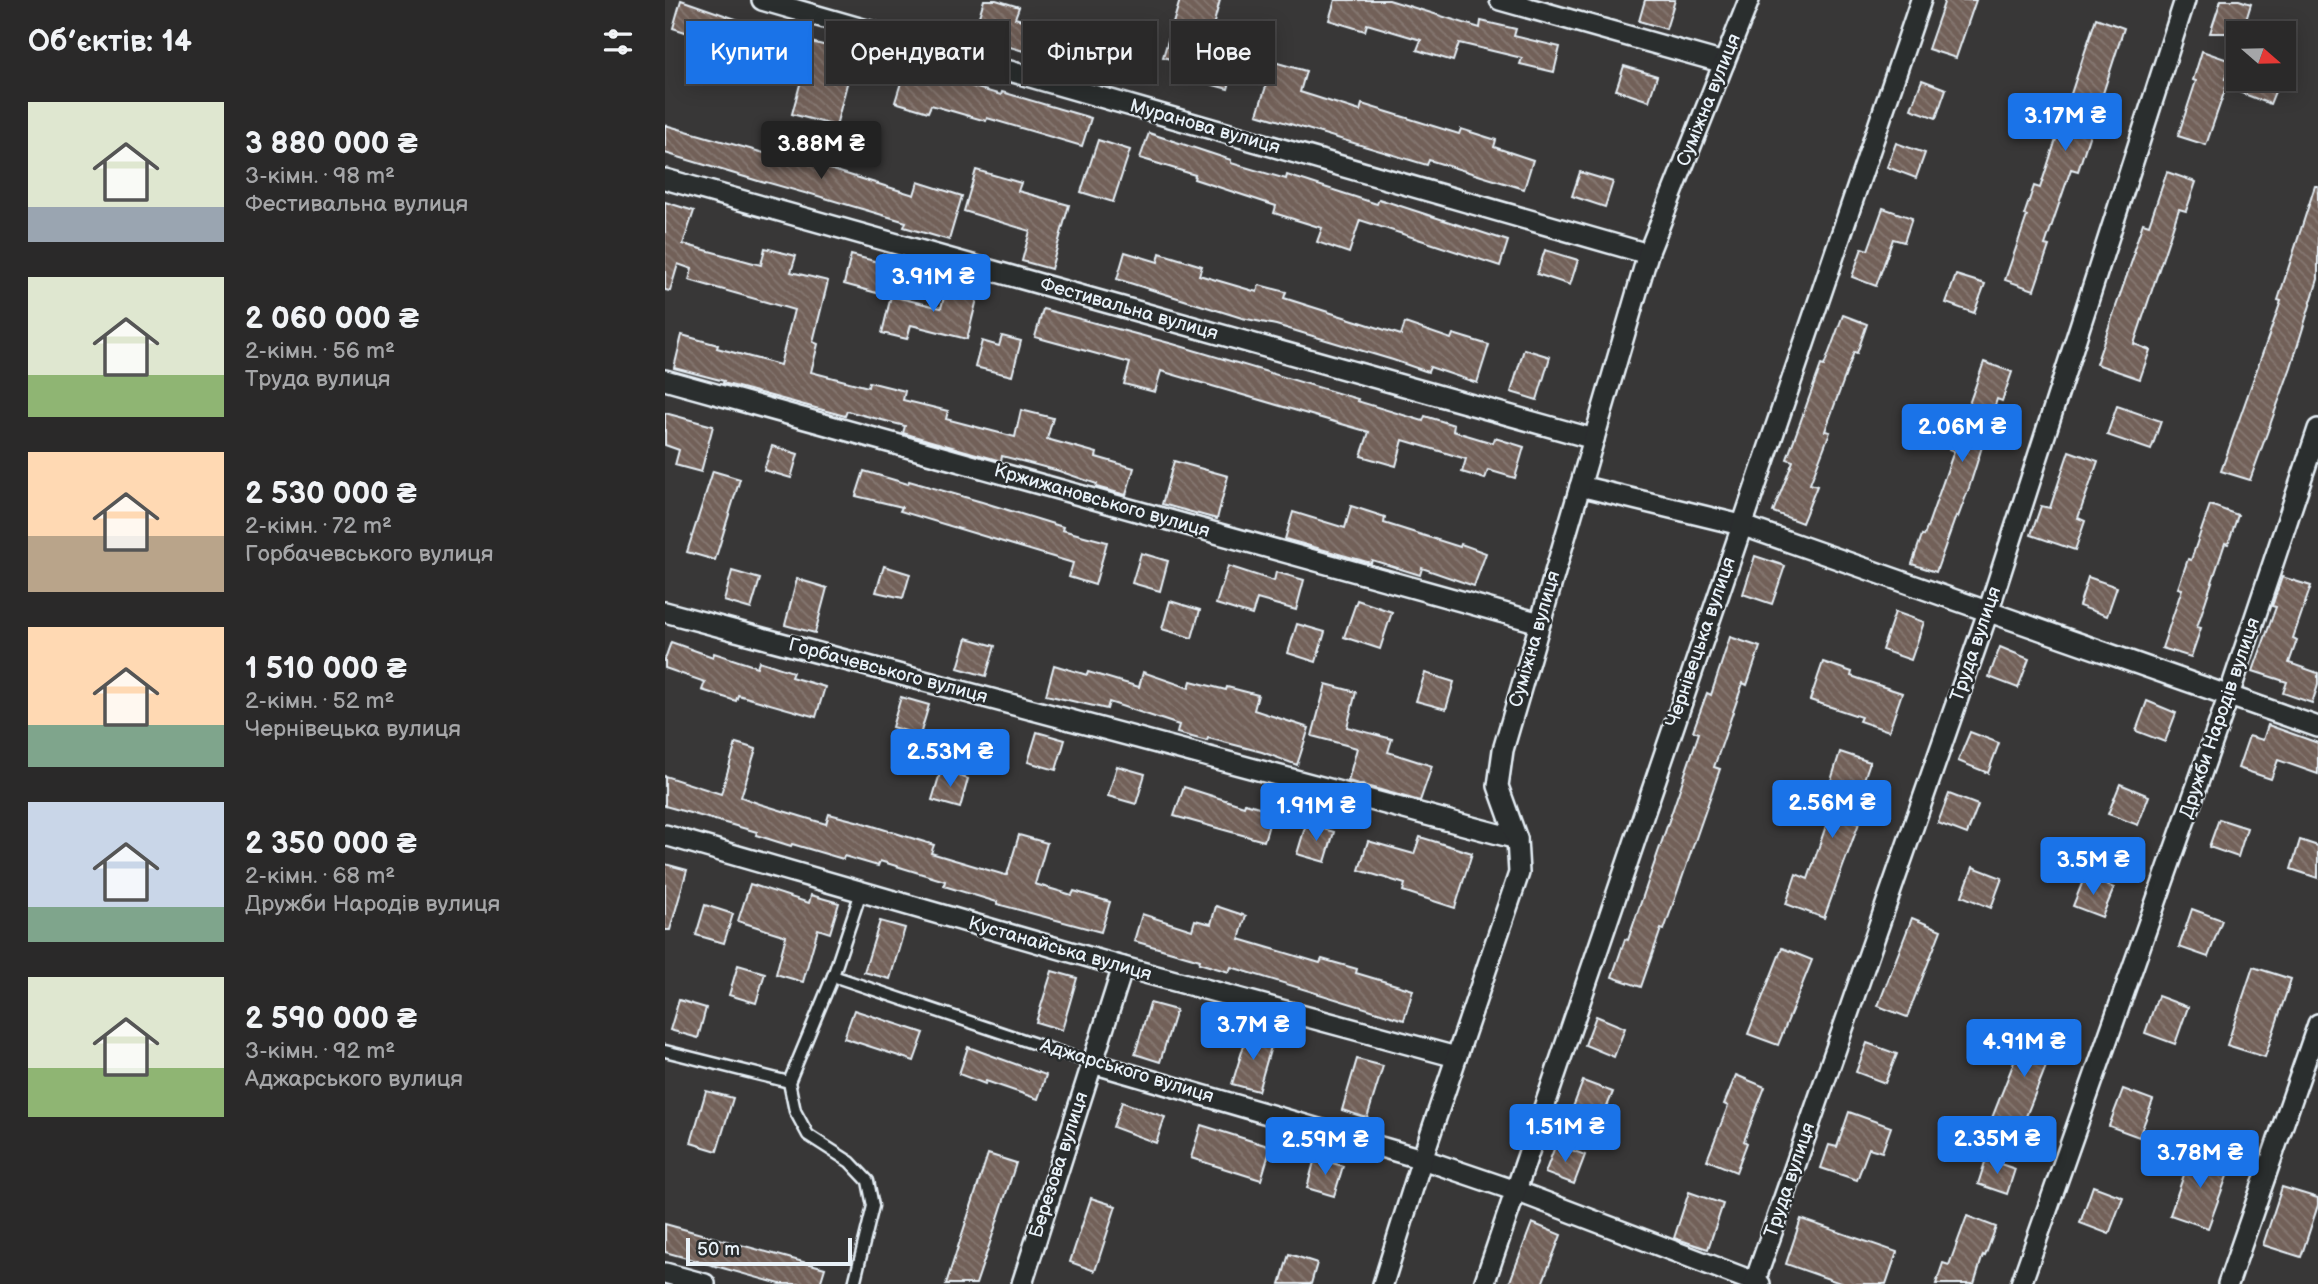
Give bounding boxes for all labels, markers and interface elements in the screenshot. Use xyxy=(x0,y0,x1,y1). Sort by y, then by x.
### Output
chip: Купити xyxy=(686,21,812,84)
chip: Орендувати xyxy=(826,21,1009,84)
chip: Фільтри xyxy=(1023,21,1157,84)
chip: Нове xyxy=(1171,21,1275,84)
north arrow xyxy=(2226,21,2296,91)
map controls xyxy=(2226,21,2296,91)
icon: filters xyxy=(599,23,637,61)
text: Об’єктів: 14 xyxy=(28,24,192,60)
street label: Суміжна вулиця xyxy=(1672,30,1746,170)
pin: 3.17M ₴ xyxy=(2000,94,2130,153)
street label: Муранова вулиця xyxy=(1127,95,1283,159)
text: 3.17M ₴ xyxy=(2024,102,2106,130)
pin: 3.88M ₴ xyxy=(756,122,886,181)
text: 3 880 000 ₴ xyxy=(245,126,418,162)
icon: home xyxy=(84,130,168,214)
text: 3.88M ₴ xyxy=(777,130,865,158)
text: 3-кімн. · 98 m² xyxy=(245,162,395,190)
text: Фестивальна вулиця xyxy=(245,190,468,218)
pin: 3.91M ₴ xyxy=(868,254,998,314)
text: 3.91M ₴ xyxy=(891,263,975,291)
street label: Фестивальна вулиця xyxy=(1037,273,1221,345)
text: 2 060 000 ₴ xyxy=(245,301,419,337)
icon: home xyxy=(84,305,168,389)
text: 2-кімн. · 56 m² xyxy=(245,337,395,365)
text: Труда вулиця xyxy=(245,365,391,393)
pin: 2.06M ₴ xyxy=(1897,405,2027,464)
text: 2.06M ₴ xyxy=(1918,413,2006,441)
street label: Кржижановського вулиця xyxy=(991,459,1213,543)
text: 2 530 000 ₴ xyxy=(245,476,417,512)
icon: home xyxy=(84,480,168,564)
text: 2-кімн. · 72 m² xyxy=(245,512,392,540)
text: Горбачевського вулиця xyxy=(245,540,494,568)
street label: Чернівецька вулиця xyxy=(1661,554,1741,730)
street label: Суміжна вулиця xyxy=(1505,568,1565,710)
street label: Труда вулиця xyxy=(1946,583,2006,705)
street label: Дружби Народів вулиця xyxy=(2175,615,2265,821)
street label: Горбачевського вулиця xyxy=(786,633,990,709)
text: 1 510 000 ₴ xyxy=(245,651,407,687)
icon: home xyxy=(84,655,168,739)
text: 2-кімн. · 52 m² xyxy=(245,687,394,715)
text: Чернівецька вулиця xyxy=(245,715,461,743)
pin: 2.53M ₴ xyxy=(885,730,1015,789)
text: 2.53M ₴ xyxy=(907,738,993,766)
pin: 2.56M ₴ xyxy=(1767,780,1897,840)
pin: 1.91M ₴ xyxy=(1251,784,1381,843)
text: 2.56M ₴ xyxy=(1788,789,1876,817)
text: 1.91M ₴ xyxy=(1276,792,1356,820)
text: 2 350 000 ₴ xyxy=(245,826,417,862)
icon: home xyxy=(84,830,168,914)
pin: 3.5M ₴ xyxy=(2036,838,2150,897)
text: 3.5M ₴ xyxy=(2056,846,2130,874)
text: 2-кімн. · 68 m² xyxy=(245,862,395,890)
text: Дружби Народів вулиця xyxy=(245,890,500,918)
street label: Кустанайська вулиця xyxy=(966,912,1154,986)
text: 2 590 000 ₴ xyxy=(245,1001,417,1037)
pin: 3.7M ₴ xyxy=(1196,1002,1310,1062)
icon: home xyxy=(84,1005,168,1089)
text: 3.7M ₴ xyxy=(1217,1011,1289,1039)
pin: 4.91M ₴ xyxy=(1959,1020,2089,1079)
text: 4.91M ₴ xyxy=(1982,1028,2066,1056)
street label: Аджарського вулиця xyxy=(1037,1033,1217,1108)
text: 3-кімн. · 92 m² xyxy=(245,1037,395,1065)
text: Аджарського вулиця xyxy=(245,1065,463,1093)
street label: Березова вулиця xyxy=(1025,1089,1093,1241)
pin: 1.51M ₴ xyxy=(1500,1104,1630,1164)
text: 1.51M ₴ xyxy=(1525,1113,1605,1141)
pin: 2.35M ₴ xyxy=(1932,1116,2062,1176)
pin: 2.59M ₴ xyxy=(1260,1118,1390,1177)
street label: Труда вулиця xyxy=(1760,1119,1820,1241)
text: 2.35M ₴ xyxy=(1954,1125,2040,1153)
text: 2.59M ₴ xyxy=(1282,1126,1368,1154)
pin: 3.78M ₴ xyxy=(2135,1130,2265,1190)
text: 3.78M ₴ xyxy=(2157,1139,2243,1167)
scale bar xyxy=(686,1235,852,1267)
text: 50 m xyxy=(697,1238,740,1261)

